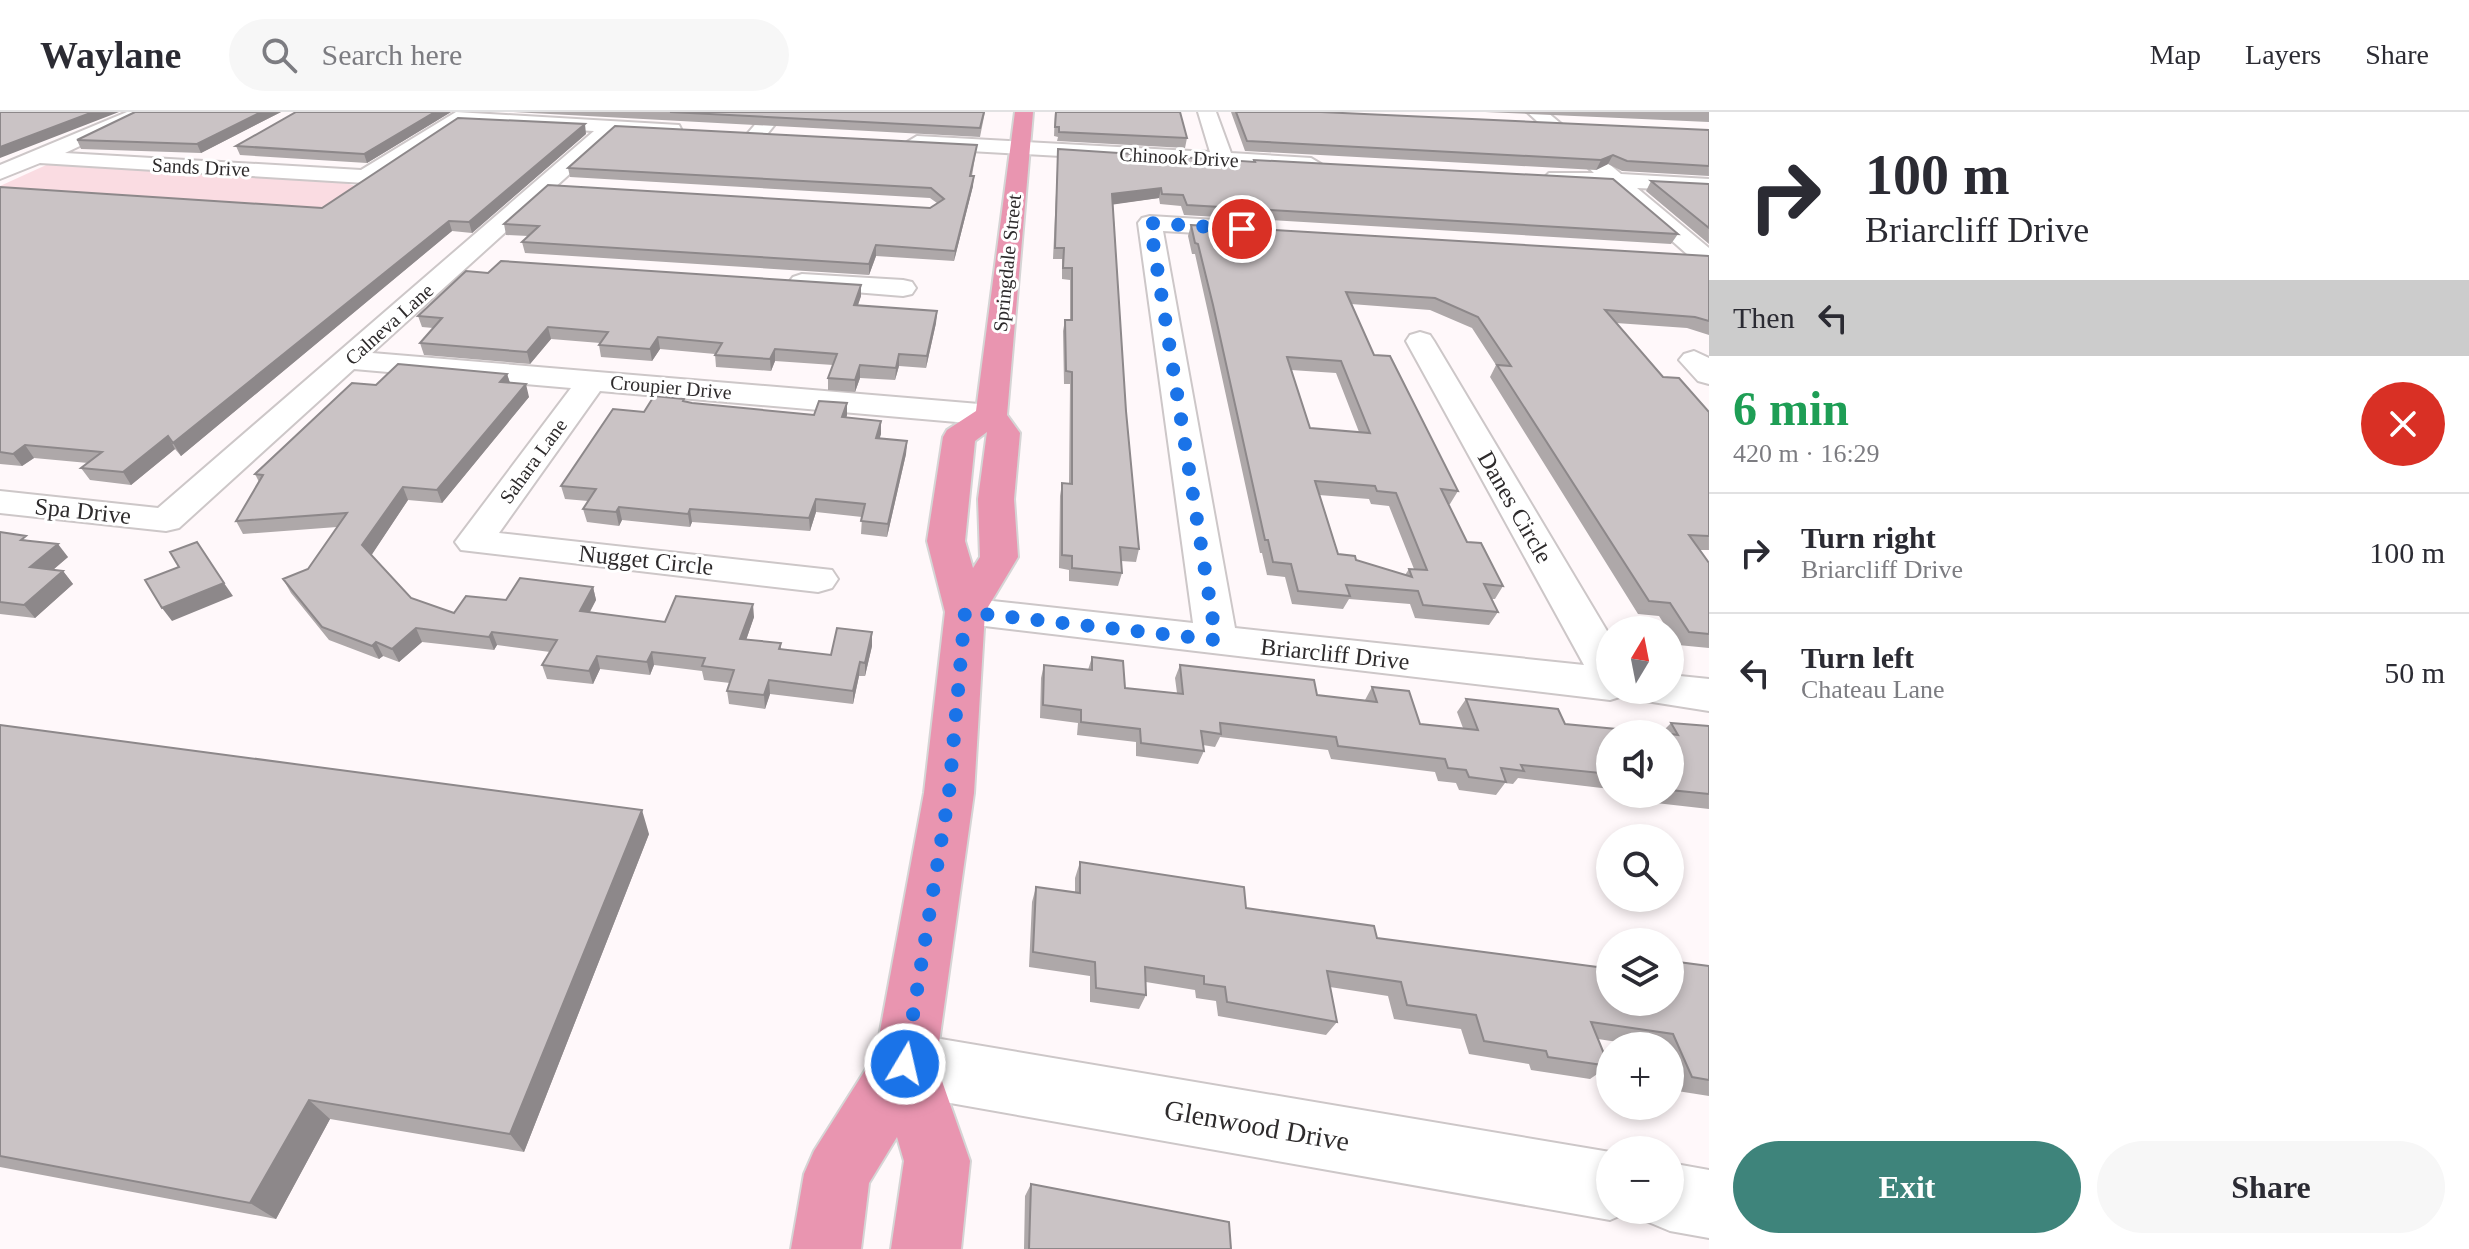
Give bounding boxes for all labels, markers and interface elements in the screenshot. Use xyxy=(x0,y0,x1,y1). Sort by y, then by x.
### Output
search box xyxy=(229,19,789,91)
icon: search xyxy=(257,33,301,77)
text: Waylane xyxy=(40,34,181,76)
text: Search here xyxy=(321,38,462,71)
text: Map xyxy=(2150,39,2201,70)
text: Layers xyxy=(2245,39,2321,70)
text: Share xyxy=(2365,39,2429,70)
street label: Chinook Drive xyxy=(1119,143,1239,171)
icon: right xyxy=(1733,144,1837,248)
text: 100 m xyxy=(1865,144,2010,206)
street label: Sands Drive xyxy=(151,153,251,181)
street label: Springdale Street xyxy=(989,193,1026,333)
pin xyxy=(1208,195,1276,263)
icon: arrive xyxy=(1220,207,1264,251)
text: Briarcliff Drive xyxy=(1865,210,2089,250)
street label: Calneva Lane xyxy=(341,279,438,369)
icon: left xyxy=(1811,296,1855,340)
text: Then xyxy=(1733,301,1795,334)
street label: Croupier Drive xyxy=(609,371,733,404)
text: 6 min xyxy=(1733,382,1849,435)
button: close xyxy=(2361,382,2445,466)
street label: Sahara Lane xyxy=(495,414,571,508)
text: 420 m · 16:29 xyxy=(1733,439,1880,468)
street label: Danes Circle xyxy=(1473,447,1557,567)
street label: Spa Drive xyxy=(34,493,132,529)
text: Turn right xyxy=(1801,521,1936,554)
icon: right xyxy=(1733,531,1777,575)
text: 100 m xyxy=(2369,536,2445,569)
street label: Nugget Circle xyxy=(577,540,715,580)
text: Briarcliff Drive xyxy=(1801,555,1963,584)
north arrow xyxy=(1596,616,1684,704)
map controls xyxy=(1596,616,1684,1224)
street label: Briarcliff Drive xyxy=(1259,633,1411,675)
text: Turn left xyxy=(1801,641,1914,674)
icon: left xyxy=(1733,651,1777,695)
text: 50 m xyxy=(2384,656,2445,689)
text: Chateau Lane xyxy=(1801,675,1945,704)
button: sound xyxy=(1596,720,1684,808)
button: search xyxy=(1596,824,1684,912)
button: layers xyxy=(1596,928,1684,1016)
position arrow xyxy=(863,1022,947,1106)
button: + xyxy=(1596,1032,1684,1120)
street label: Glenwood Drive xyxy=(1162,1094,1352,1157)
button: − xyxy=(1596,1136,1684,1224)
button: Exit xyxy=(1733,1141,2081,1233)
button: Share xyxy=(2097,1141,2445,1233)

